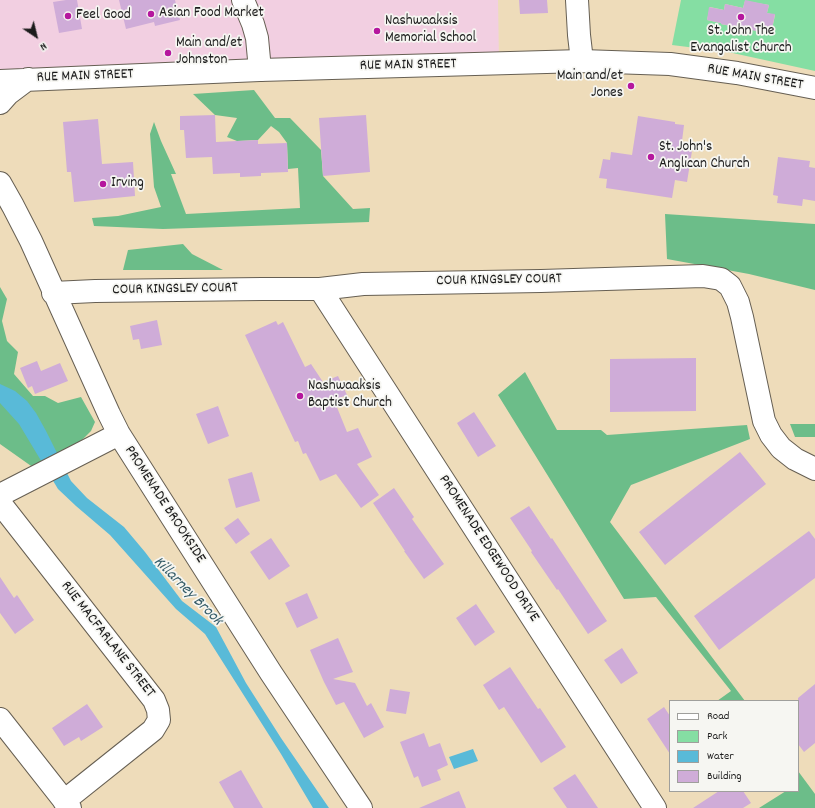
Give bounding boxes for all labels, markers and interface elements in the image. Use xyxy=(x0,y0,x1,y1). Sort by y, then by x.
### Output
place label: Asian Food Market xyxy=(159,5,264,23)
place label: Feel Good xyxy=(76,7,131,25)
marker: Asian Food Market xyxy=(146,9,156,19)
marker: Feel Good xyxy=(63,11,73,21)
marker: St. John The Evangalist Church xyxy=(736,12,746,22)
place label: Nashwaaksis Memorial School xyxy=(385,13,476,48)
north arrow xyxy=(16,16,56,56)
place label: St. John The Evangalist Church xyxy=(690,23,792,58)
marker: Nashwaaksis Memorial School xyxy=(372,26,382,36)
place label: Main and/et Johnston xyxy=(176,35,242,70)
text: N xyxy=(36,38,50,54)
marker: Main and/et Johnston xyxy=(163,48,173,58)
street label: RUE MAIN STREET xyxy=(359,56,457,76)
street label: RUE MAIN STREET xyxy=(706,61,804,95)
street label: RUE MAIN STREET xyxy=(36,66,134,88)
place label: Main and/et Jones xyxy=(557,68,623,103)
marker: Main and/et Jones xyxy=(626,81,636,91)
place label: St. John's Anglican Church xyxy=(659,139,750,174)
marker: St. John's Anglican Church xyxy=(646,152,656,162)
place label: Irving xyxy=(111,175,144,193)
marker: Irving xyxy=(98,179,108,189)
street label: COUR KINGSLEY COURT xyxy=(436,271,562,291)
street label: COUR KINGSLEY COURT xyxy=(112,280,238,300)
place label: Nashwaaksis Baptist Church xyxy=(308,378,392,413)
marker: Nashwaaksis Baptist Church xyxy=(295,391,305,401)
street label: PROMENADE BROOKSIDE xyxy=(119,443,209,567)
street label: PROMENADE EDGEWOOD DRIVE xyxy=(434,472,542,626)
water label: Killarney Brook xyxy=(148,553,226,631)
street label: RUE MACFARLANE STREET xyxy=(56,578,158,702)
legend xyxy=(669,700,799,792)
text: Road xyxy=(707,708,729,725)
text: Park xyxy=(707,728,727,745)
text: Water xyxy=(707,748,734,765)
text: Building xyxy=(707,768,742,785)

